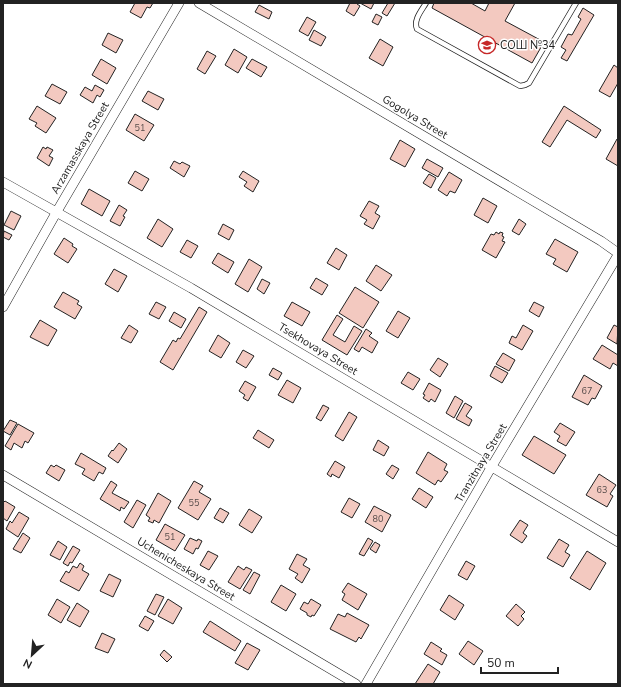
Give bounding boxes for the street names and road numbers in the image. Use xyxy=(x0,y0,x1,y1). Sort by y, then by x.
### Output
street label: Gogolya Street xyxy=(379,92,451,143)
street label: Arzamasskaya Street xyxy=(47,99,113,197)
street label: Tsekhovaya Street xyxy=(275,319,361,379)
street label: Tranzitnaya Street xyxy=(452,421,511,505)
street label: Uchenicheskaya Street xyxy=(134,534,238,604)

